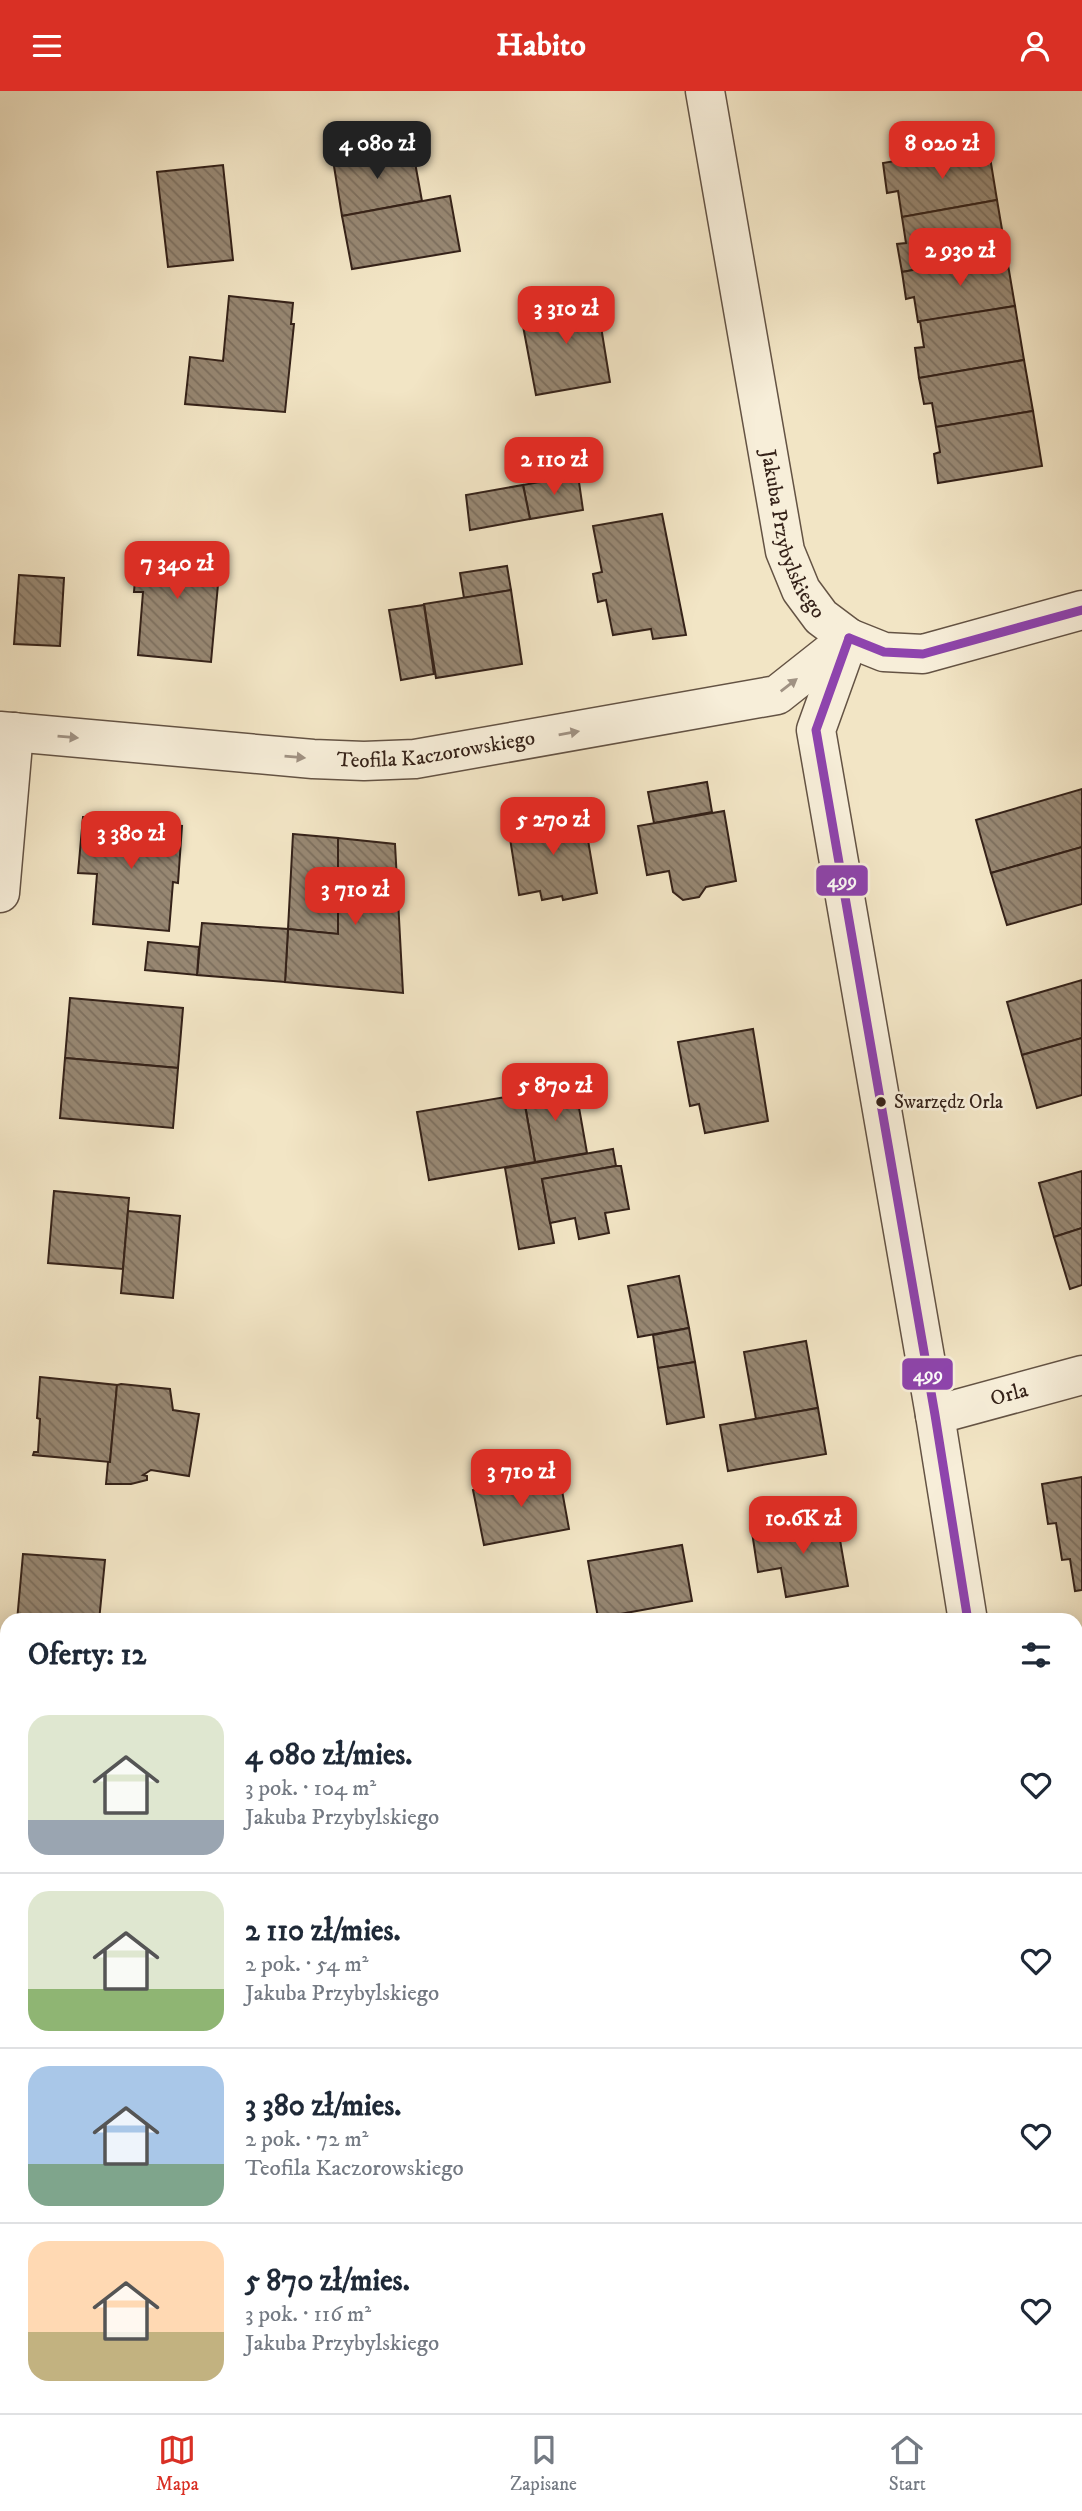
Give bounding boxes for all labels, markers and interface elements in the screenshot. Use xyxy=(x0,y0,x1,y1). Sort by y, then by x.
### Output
text: Habito xyxy=(496,26,586,66)
icon: menu xyxy=(28,27,66,65)
icon: person xyxy=(1016,27,1054,65)
pin: 4 080 zł xyxy=(305,122,449,181)
pin: 8 020 zł xyxy=(870,122,1014,181)
text: 4 080 zł xyxy=(339,129,415,158)
text: 8 020 zł xyxy=(905,129,979,158)
pin: 2 930 zł xyxy=(888,229,1032,288)
text: 2 930 zł xyxy=(925,236,995,265)
pin: 3 310 zł xyxy=(494,287,638,346)
text: 3 310 zł xyxy=(534,294,598,323)
pin: 2 110 zł xyxy=(482,437,626,497)
text: 2 110 zł xyxy=(520,445,588,474)
street label: Jakuba Przybylskiego xyxy=(754,446,831,624)
pin: 7 340 zł xyxy=(105,541,249,601)
text: 7 340 zł xyxy=(140,549,214,578)
one-way arrow xyxy=(780,677,798,692)
street label: Teofila Kaczorowskiego xyxy=(336,725,537,774)
one-way arrow xyxy=(558,727,580,738)
one-way arrow xyxy=(57,732,79,743)
one-way arrow xyxy=(284,752,306,763)
pin: 5 270 zł xyxy=(481,797,625,857)
text: 5 270 zł xyxy=(516,805,590,834)
pin: 3 380 zł xyxy=(59,811,203,871)
text: 3 380 zł xyxy=(97,819,165,848)
line badge: 499 xyxy=(815,864,869,897)
pin: 3 710 zł xyxy=(283,867,427,927)
text: 499 xyxy=(827,870,857,893)
text: 3 710 zł xyxy=(321,875,389,904)
pin: 5 870 zł xyxy=(483,1063,627,1123)
text: 5 870 zł xyxy=(518,1071,592,1100)
place label: Swarzędz Orla xyxy=(894,1091,1003,1114)
marker: Swarzędz Orla xyxy=(874,1095,888,1109)
line badge: 499 xyxy=(901,1357,954,1391)
text: 499 xyxy=(913,1364,943,1387)
street label: Orla xyxy=(988,1377,1031,1412)
pin: 3 710 zł xyxy=(449,1449,593,1509)
text: 3 710 zł xyxy=(487,1457,555,1486)
pin: 10.6K zł xyxy=(731,1497,875,1556)
text: 10.6K zł xyxy=(765,1504,841,1533)
icon: filters xyxy=(1017,1636,1055,1674)
text: Oferty: 12 xyxy=(28,1637,146,1674)
text: 4 080 zł/mies. xyxy=(245,1737,412,1774)
icon: home xyxy=(84,1743,168,1827)
icon: heart xyxy=(1017,1766,1055,1804)
text: 3 pok. · 104 m² xyxy=(245,1774,376,1803)
text: Jakuba Przybylskiego xyxy=(245,1803,439,1832)
text: 2 110 zł/mies. xyxy=(245,1913,401,1950)
icon: home xyxy=(84,1919,168,2003)
icon: heart xyxy=(1017,1942,1055,1980)
text: 2 pok. · 54 m² xyxy=(245,1950,369,1979)
text: Jakuba Przybylskiego xyxy=(245,1979,439,2008)
text: 3 380 zł/mies. xyxy=(245,2088,401,2125)
icon: home xyxy=(84,2094,168,2178)
icon: heart xyxy=(1017,2117,1055,2155)
text: 2 pok. · 72 m² xyxy=(245,2125,369,2154)
text: Teofila Kaczorowskiego xyxy=(245,2154,464,2183)
text: 5 870 zł/mies. xyxy=(245,2263,410,2300)
icon: home xyxy=(84,2269,168,2353)
icon: heart xyxy=(1017,2292,1055,2330)
text: 3 pok. · 116 m² xyxy=(245,2300,371,2329)
text: Jakuba Przybylskiego xyxy=(245,2329,439,2358)
tab: Mapa xyxy=(156,2431,199,2496)
tab: Zapisane xyxy=(510,2431,577,2496)
tab: Start xyxy=(888,2431,926,2496)

